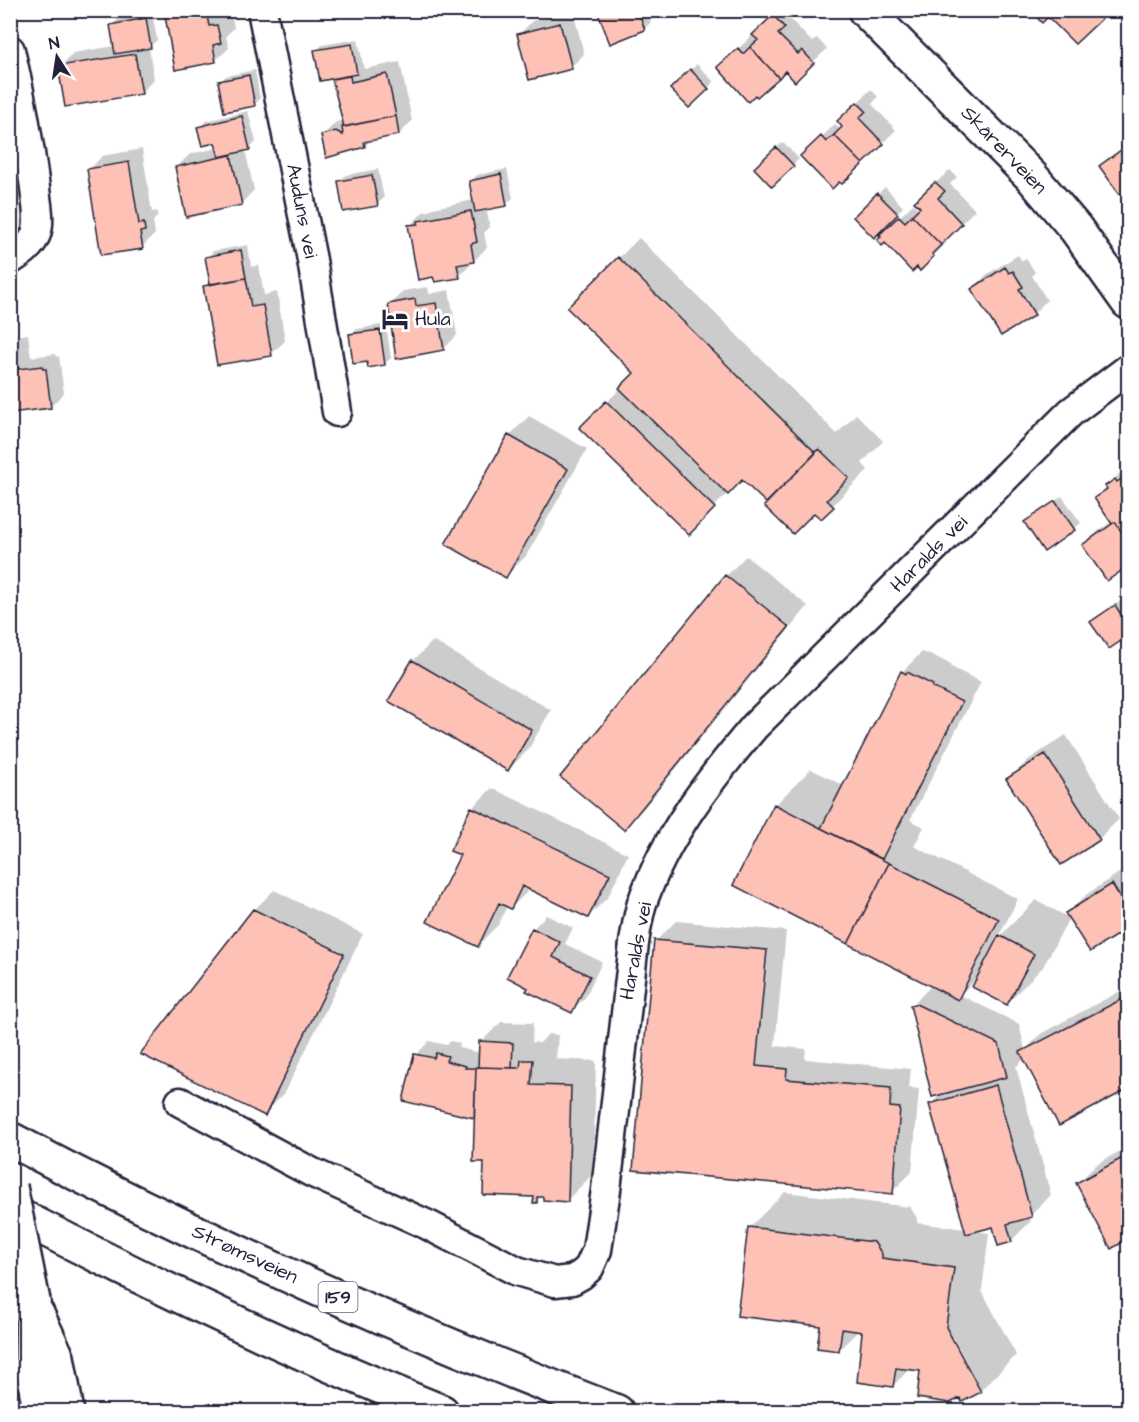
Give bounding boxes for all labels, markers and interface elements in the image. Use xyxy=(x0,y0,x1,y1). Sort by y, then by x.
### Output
north arrow xyxy=(27,27,87,87)
text: N xyxy=(47,32,61,55)
street label: Skårerveien xyxy=(955,100,1053,200)
street label: Auduns vei xyxy=(279,161,325,261)
hotel icon: Hula xyxy=(380,304,410,334)
place label: Hula xyxy=(415,305,451,333)
street label: Haralds vei xyxy=(884,509,974,599)
street label: Haralds vei xyxy=(613,900,659,1002)
street label: Strømsveien xyxy=(187,1217,303,1291)
road number: 159 xyxy=(318,1282,358,1312)

